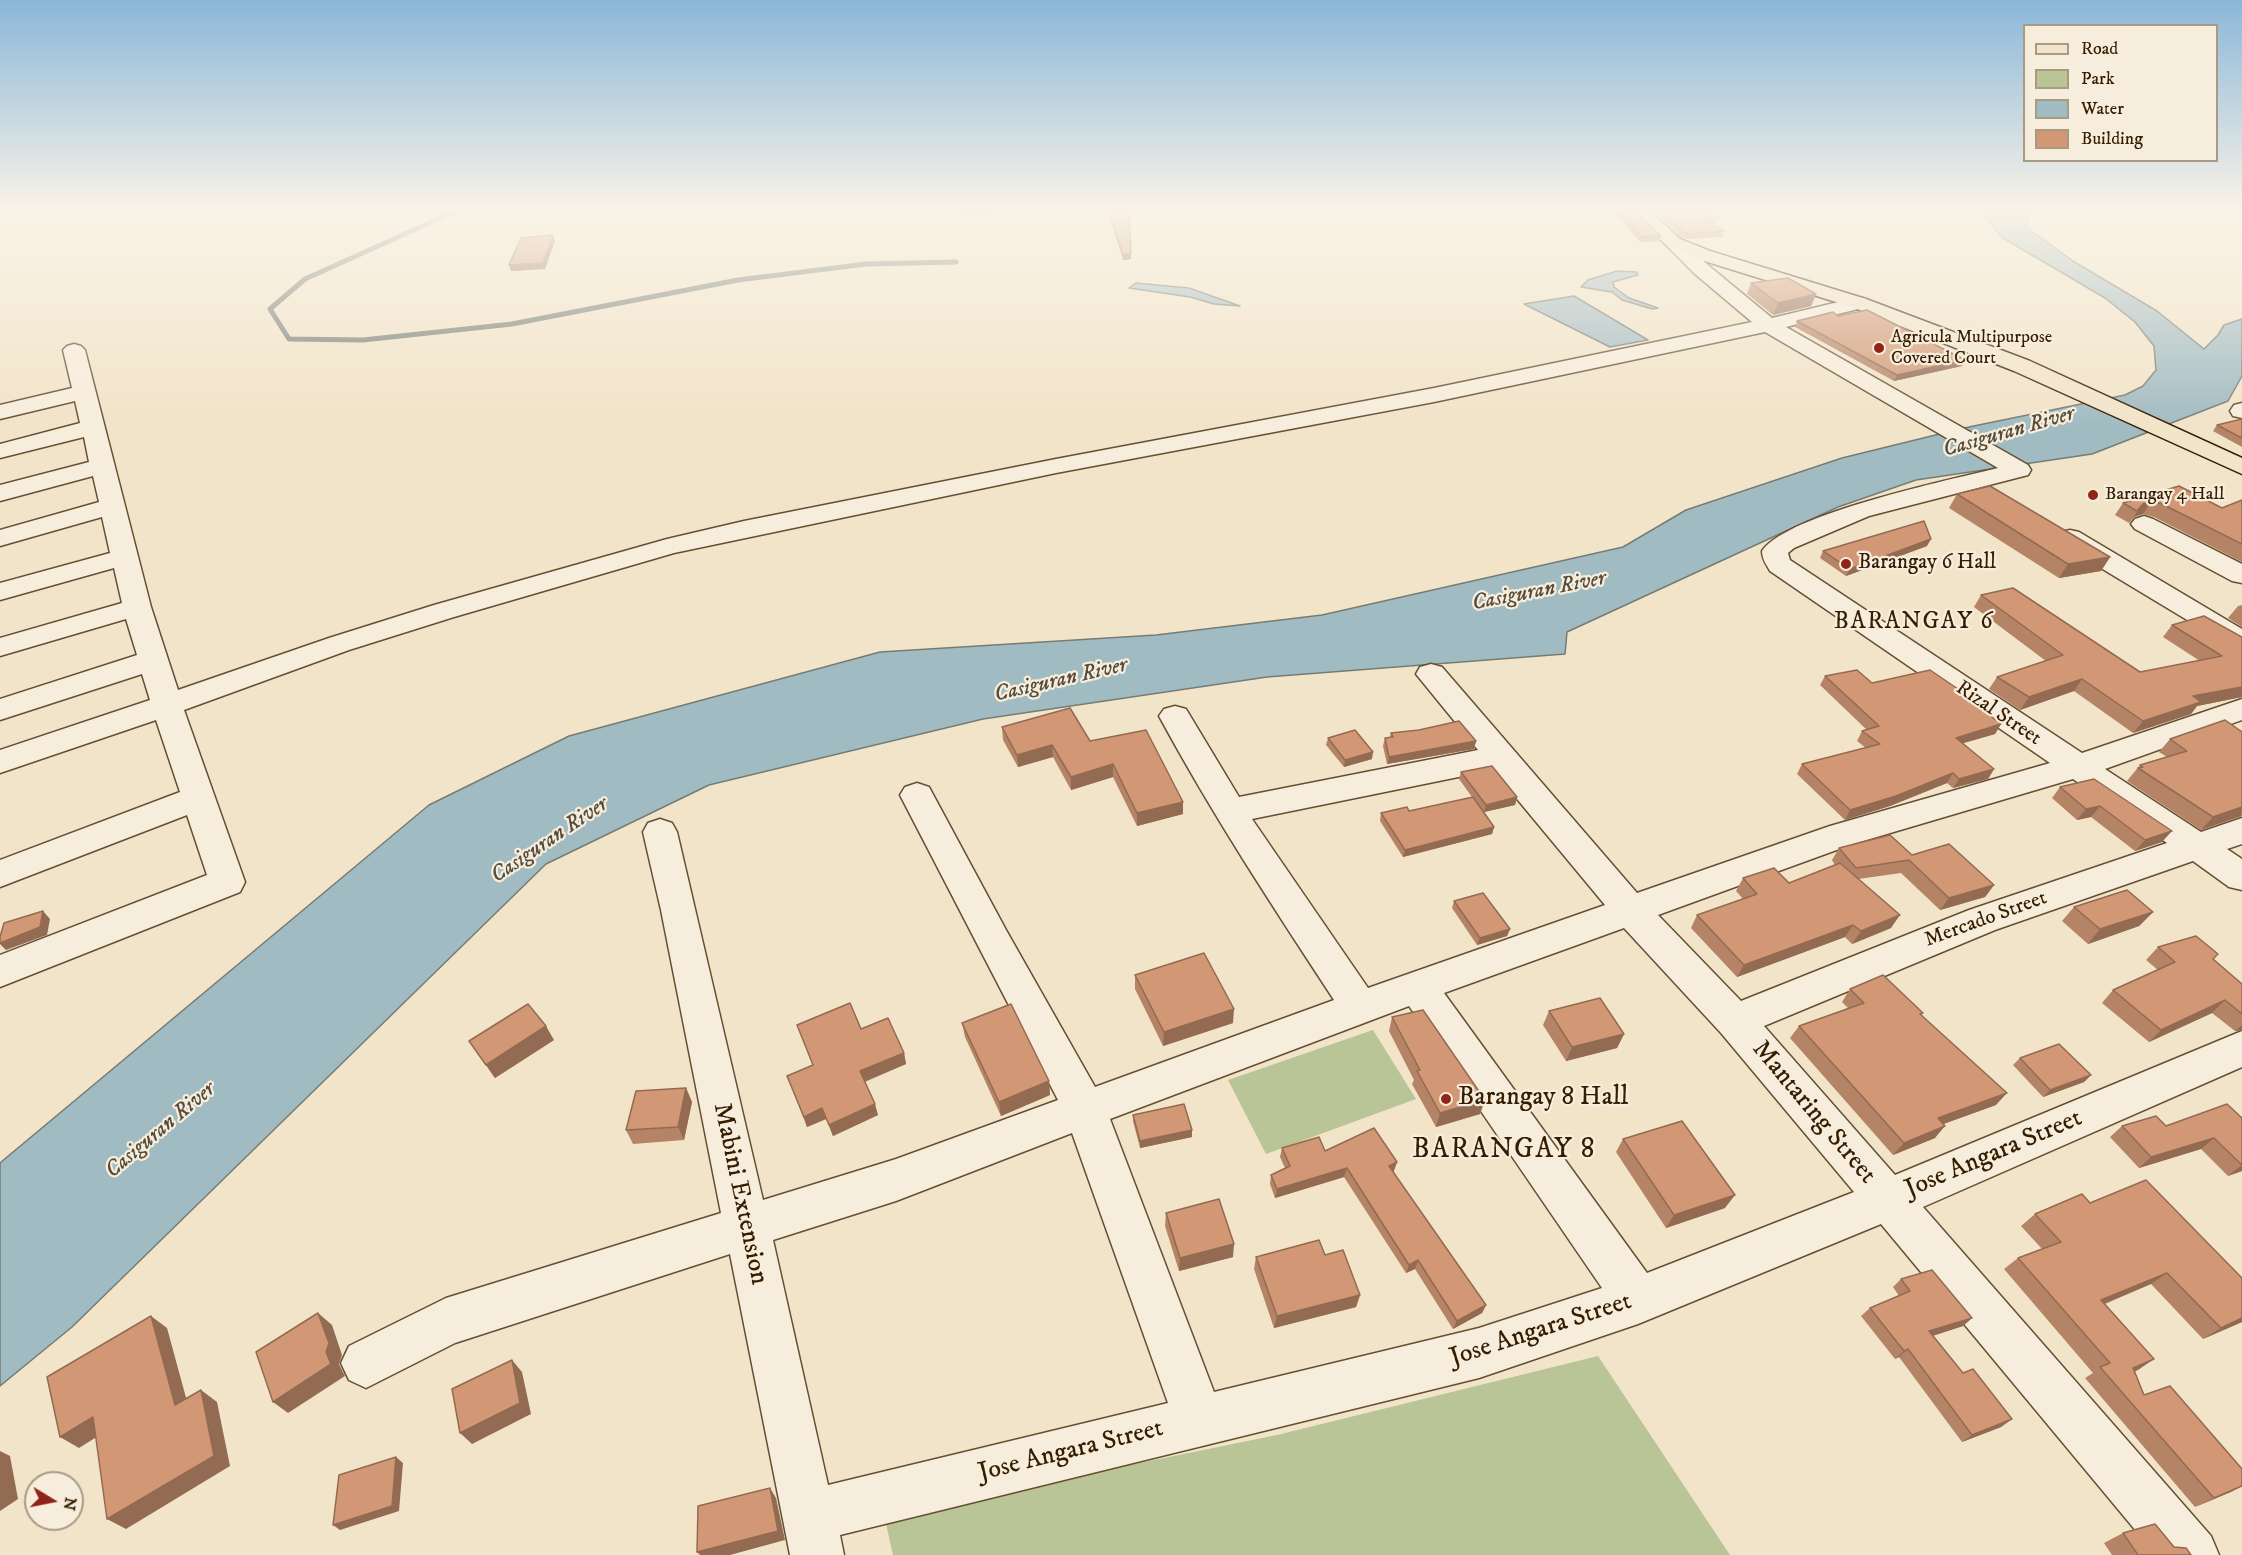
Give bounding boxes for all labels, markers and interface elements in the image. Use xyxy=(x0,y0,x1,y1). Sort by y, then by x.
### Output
legend xyxy=(2023,24,2218,162)
text: Road xyxy=(2081,38,2118,60)
text: Park xyxy=(2081,68,2115,90)
text: Water xyxy=(2081,98,2124,120)
text: Building xyxy=(2081,128,2143,150)
place label: Agricula Multipurpose Covered Court xyxy=(1891,327,2052,370)
marker: Agricula Multipurpose Covered Court xyxy=(1872,341,1886,355)
water label: Casiguran River xyxy=(1940,402,2078,464)
place label: Barangay 4 Hall xyxy=(2105,484,2224,506)
marker: Barangay 4 Hall xyxy=(2086,488,2100,502)
place label: Barangay 6 Hall xyxy=(1858,551,1996,577)
marker: Barangay 6 Hall xyxy=(1839,557,1853,571)
water label: Casiguran River xyxy=(1470,566,1608,618)
district label: BARANGAY 6 xyxy=(1834,609,1994,637)
water label: Casiguran River xyxy=(992,653,1130,709)
street label: Rizal Street xyxy=(1950,676,2046,752)
water label: Casiguran River xyxy=(486,792,614,890)
street label: Mercado Street xyxy=(1921,886,2051,954)
street label: Mantaring Street xyxy=(1744,1035,1882,1191)
water label: Casiguran River xyxy=(100,1077,222,1185)
place label: Barangay 8 Hall xyxy=(1458,1083,1628,1115)
marker: Barangay 8 Hall xyxy=(1439,1092,1453,1106)
street label: Mabini Extension xyxy=(705,1100,773,1288)
street label: Jose Angara Street xyxy=(1901,1104,2087,1206)
district label: BARANGAY 8 xyxy=(1412,1134,1596,1168)
street label: Jose Angara Street xyxy=(1446,1287,1636,1375)
street label: Jose Angara Street xyxy=(975,1414,1167,1490)
north arrow xyxy=(24,1471,84,1531)
text: N xyxy=(59,1496,81,1512)

